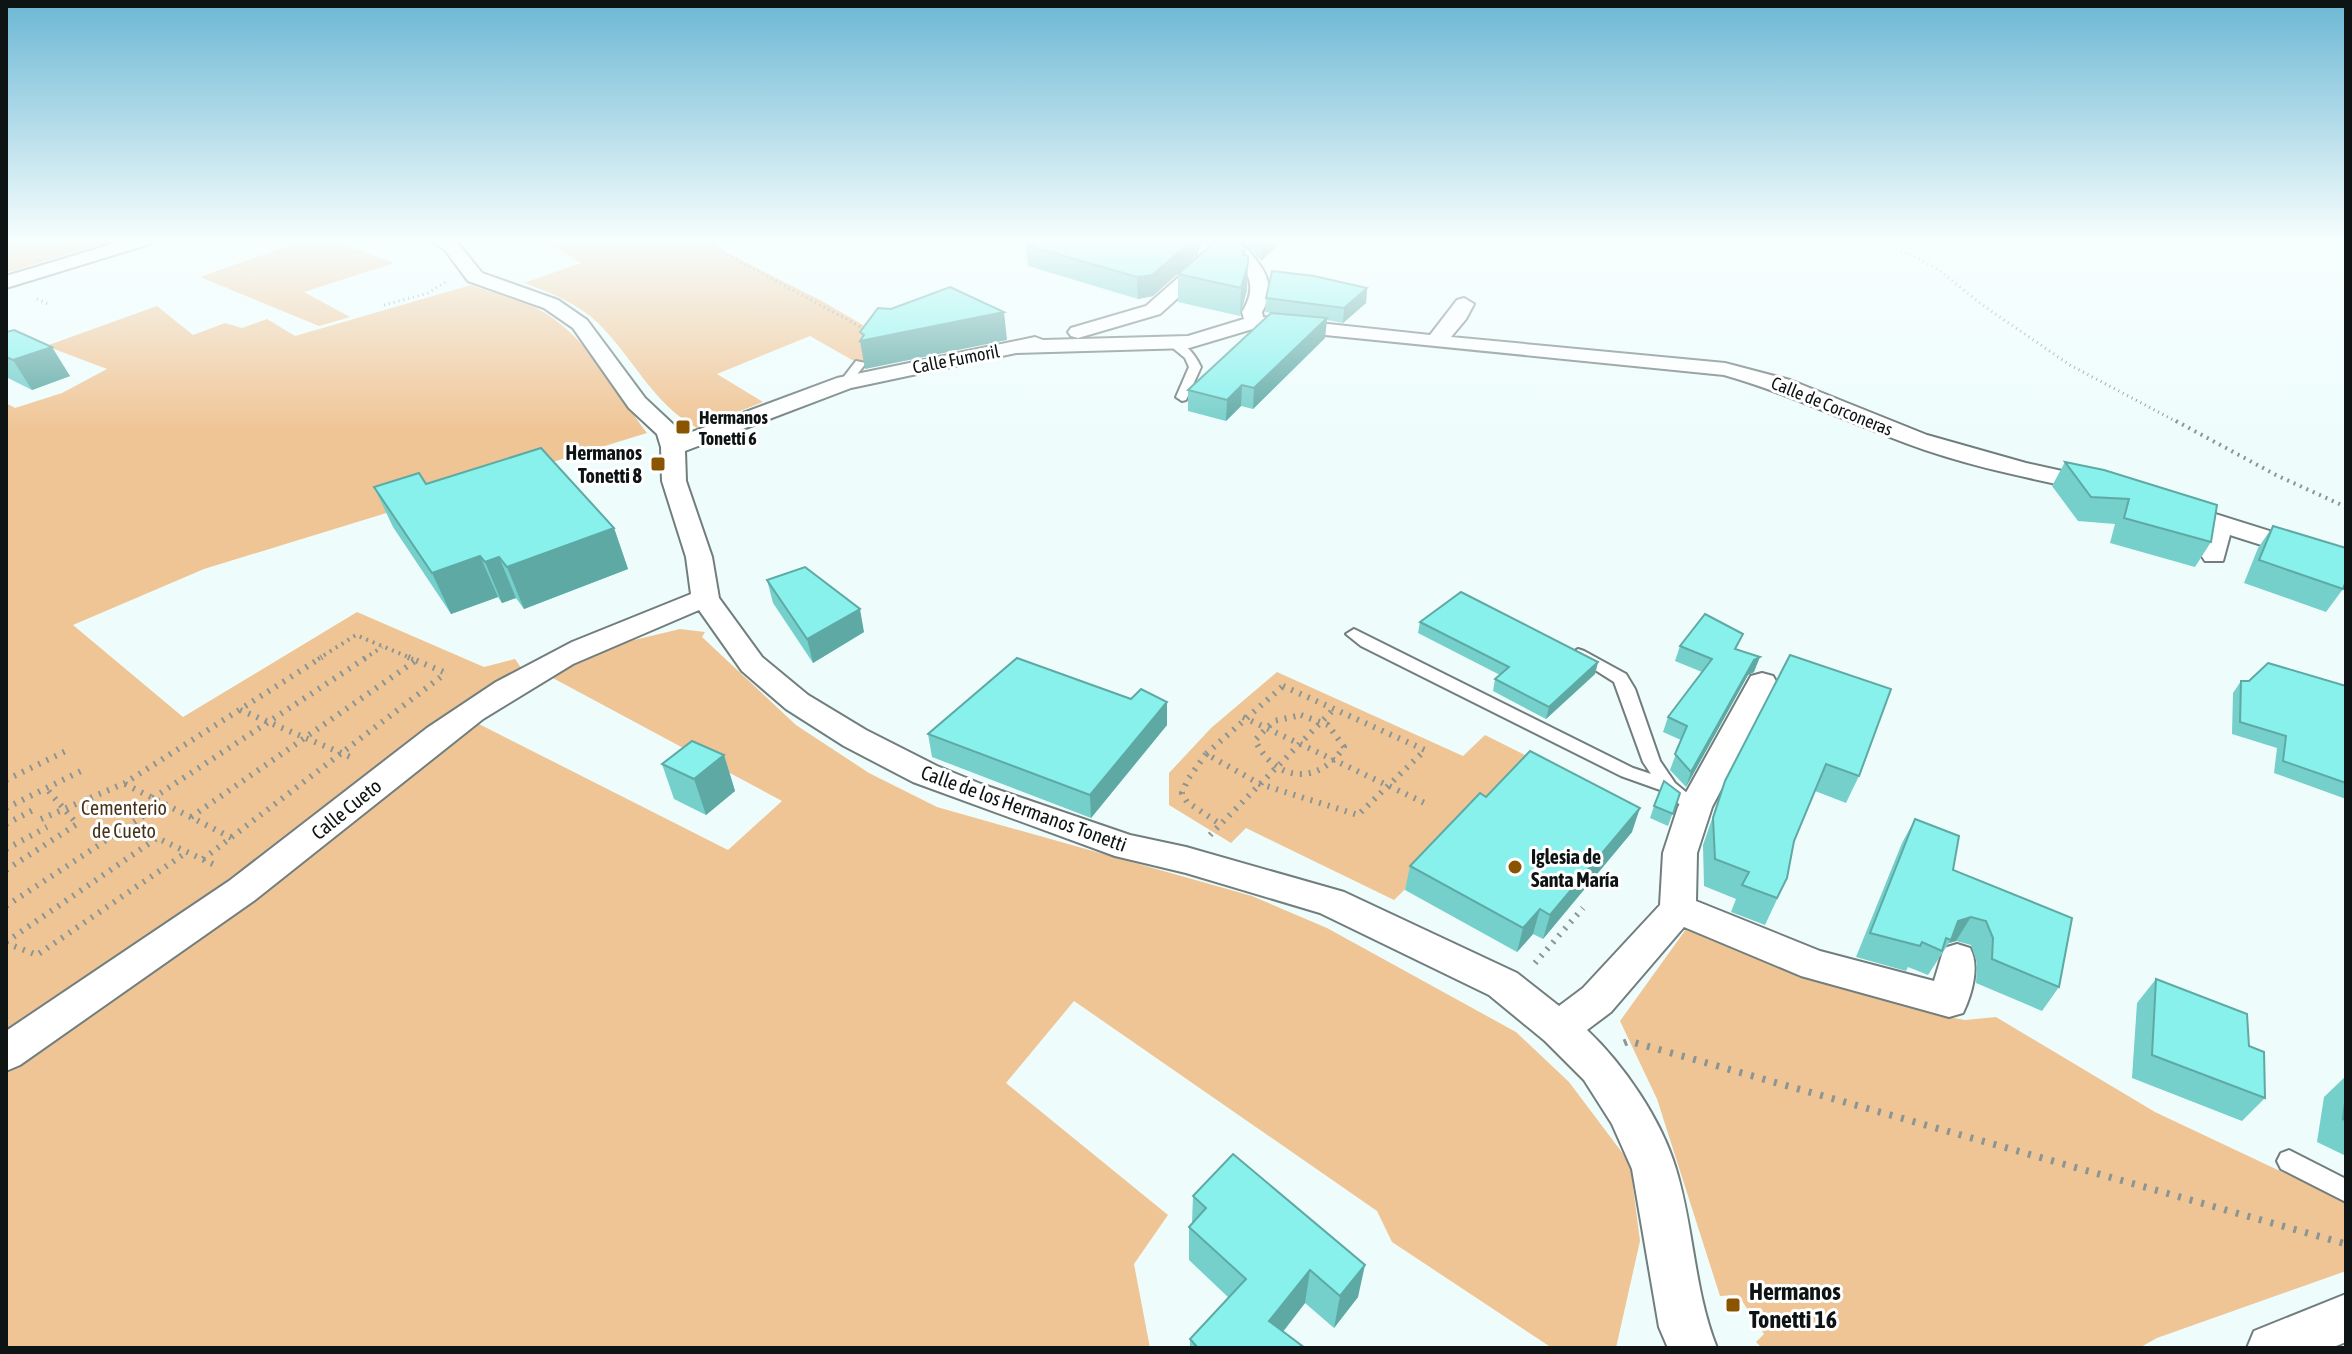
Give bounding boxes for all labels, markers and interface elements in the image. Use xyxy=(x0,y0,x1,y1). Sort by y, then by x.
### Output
street label: Calle Fumoril xyxy=(911,340,1001,378)
street label: Calle de Corconeras xyxy=(1768,372,1896,440)
place label: Hermanos Tonetti 6 xyxy=(699,407,768,449)
marker: Hermanos Tonetti 6 xyxy=(674,418,692,436)
place label: Hermanos Tonetti 8 xyxy=(566,441,643,487)
marker: Hermanos Tonetti 8 xyxy=(649,455,667,473)
street label: Calle de los Hermanos Tonetti xyxy=(918,760,1130,856)
street label: Calle Cueto xyxy=(306,774,386,844)
park label: Cementerio de Cueto xyxy=(81,796,167,842)
place label: Iglesia de Santa María xyxy=(1531,845,1619,891)
marker: Iglesia de Santa María xyxy=(1506,858,1524,876)
place label: Hermanos Tonetti 16 xyxy=(1749,1278,1841,1333)
marker: Hermanos Tonetti 16 xyxy=(1724,1296,1742,1314)

